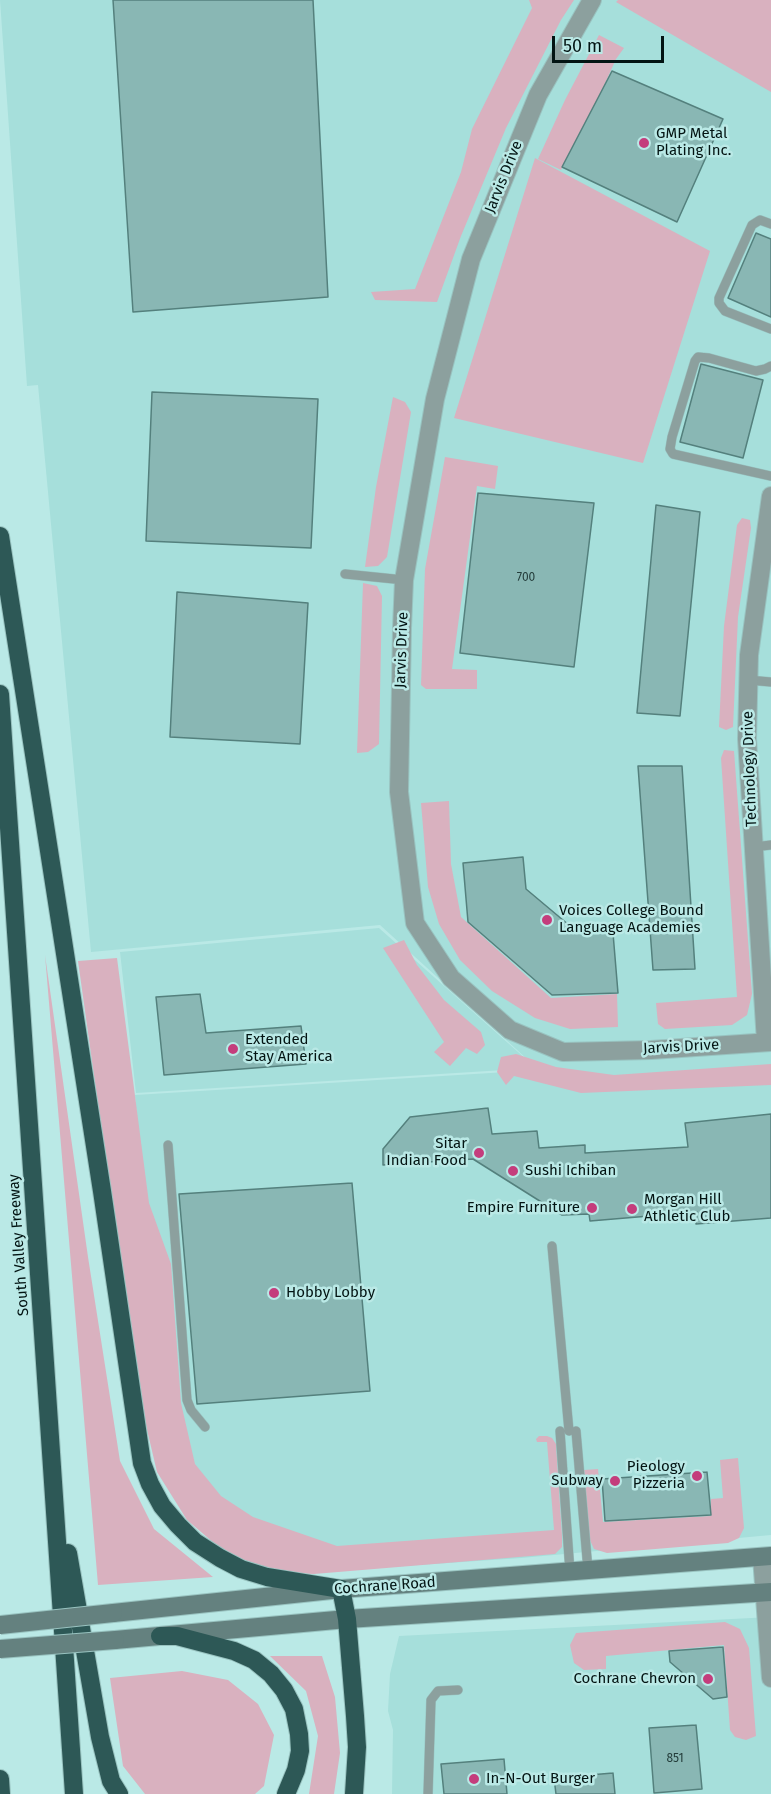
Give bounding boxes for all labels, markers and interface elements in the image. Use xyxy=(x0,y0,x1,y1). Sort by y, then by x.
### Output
scale bar xyxy=(555,24,668,62)
text: 50 m xyxy=(563,35,602,57)
place label: GMP Metal Plating Inc. xyxy=(656,125,731,160)
marker: GMP Metal Plating Inc. xyxy=(637,136,651,150)
street label: Jarvis Drive xyxy=(481,138,527,216)
house number: 700 xyxy=(517,571,535,585)
street label: Jarvis Drive xyxy=(392,612,412,688)
street label: Technology Drive xyxy=(739,711,761,827)
place label: Voices College Bound Language Academies xyxy=(559,902,704,937)
marker: Voices College Bound Language Academies xyxy=(540,913,554,927)
place label: Extended Stay America xyxy=(245,1031,333,1066)
street label: Jarvis Drive xyxy=(642,1036,720,1058)
marker: Extended Stay America xyxy=(226,1042,240,1056)
place label: Sitar Indian Food xyxy=(386,1135,467,1170)
marker: Sitar Indian Food xyxy=(472,1146,486,1160)
place label: Sushi Ichiban xyxy=(525,1162,616,1180)
marker: Sushi Ichiban xyxy=(506,1164,520,1178)
street label: South Valley Freeway xyxy=(5,1173,33,1317)
place label: Morgan Hill Athletic Club xyxy=(644,1191,730,1226)
place label: Empire Furniture xyxy=(467,1199,580,1217)
marker: Empire Furniture xyxy=(585,1201,599,1215)
marker: Morgan Hill Athletic Club xyxy=(625,1202,639,1216)
place label: Hobby Lobby xyxy=(286,1284,375,1302)
marker: Hobby Lobby xyxy=(267,1286,281,1300)
place label: Pieology Pizzeria xyxy=(627,1458,685,1493)
marker: Pieology Pizzeria xyxy=(690,1469,704,1483)
place label: Subway xyxy=(551,1472,603,1490)
marker: Subway xyxy=(608,1474,622,1488)
street label: Cochrane Road xyxy=(334,1573,436,1599)
place label: Cochrane Chevron xyxy=(573,1670,696,1688)
marker: Cochrane Chevron xyxy=(701,1672,715,1686)
house number: 851 xyxy=(666,1752,684,1766)
place label: In-N-Out Burger xyxy=(486,1770,595,1788)
marker: In-N-Out Burger xyxy=(467,1772,481,1786)

